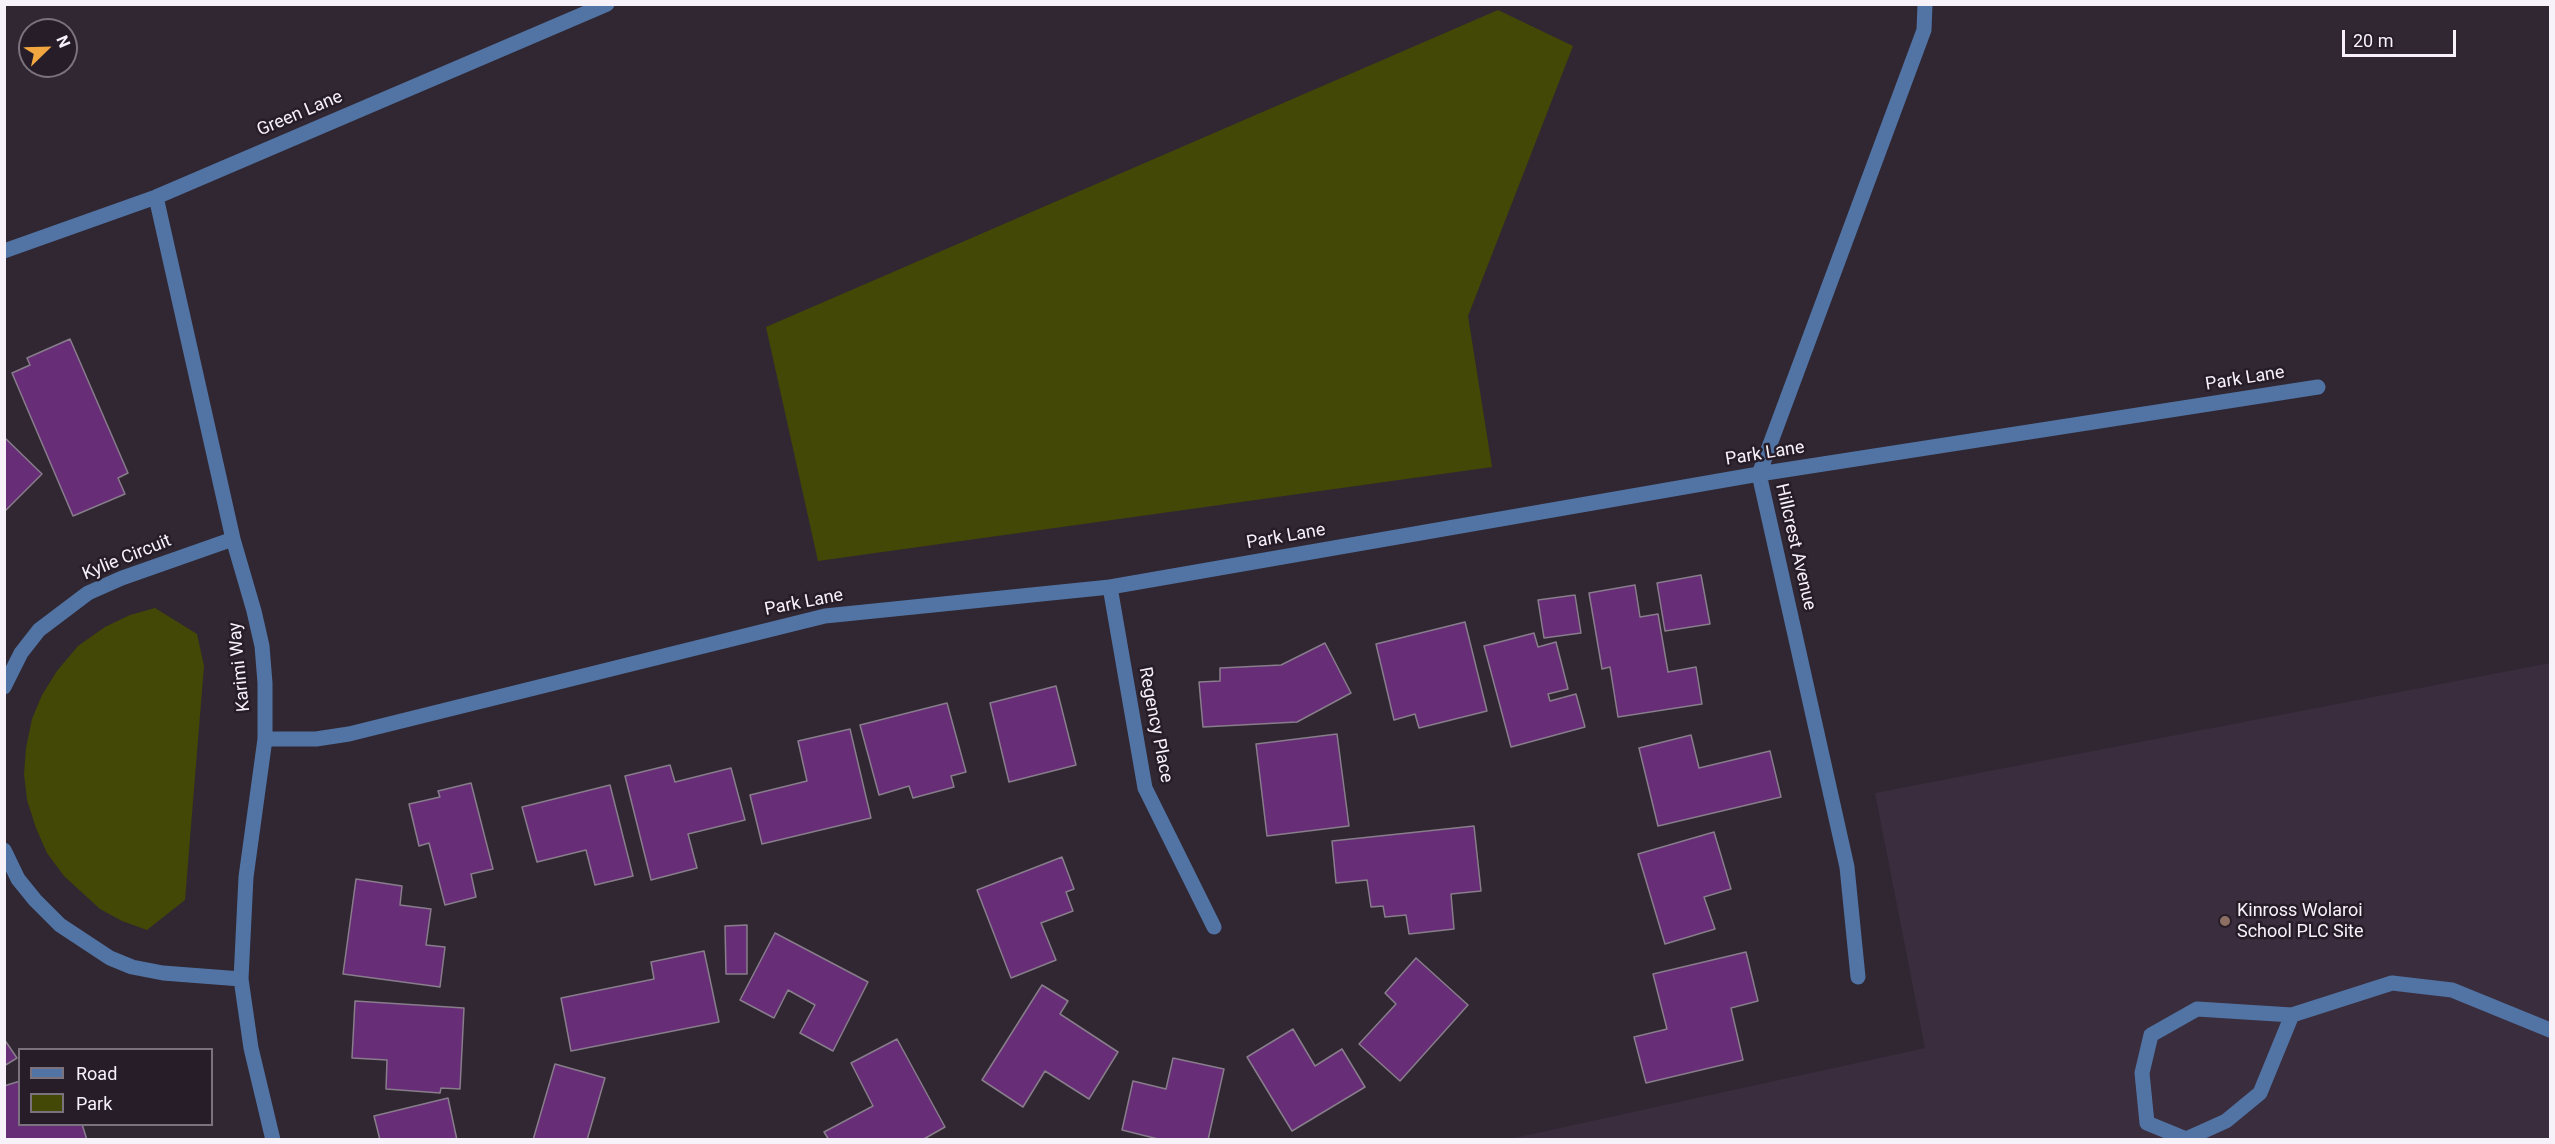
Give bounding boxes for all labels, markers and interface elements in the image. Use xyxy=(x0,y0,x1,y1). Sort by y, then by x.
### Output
north arrow xyxy=(18,18,78,78)
scale bar xyxy=(2345,18,2459,56)
text: 20 m xyxy=(2353,30,2393,51)
text: N xyxy=(52,33,74,50)
street label: Green Lane xyxy=(254,86,346,142)
street label: Park Lane xyxy=(2204,362,2286,396)
street label: Park Lane xyxy=(1724,437,1806,471)
street label: Hillcrest Avenue xyxy=(1770,482,1820,612)
street label: Park Lane xyxy=(1245,519,1327,555)
street label: Kylie Circuit xyxy=(79,530,175,586)
street label: Park Lane xyxy=(763,585,845,621)
street label: Karimi Way xyxy=(225,621,255,713)
street label: Regency Place xyxy=(1133,665,1177,785)
place label: Kinross Wolaroi School PLC Site xyxy=(2237,900,2364,942)
marker: Kinross Wolaroi School PLC Site xyxy=(2218,914,2232,928)
legend xyxy=(18,1048,213,1126)
text: Road xyxy=(76,1063,117,1084)
text: Park xyxy=(76,1093,112,1114)

